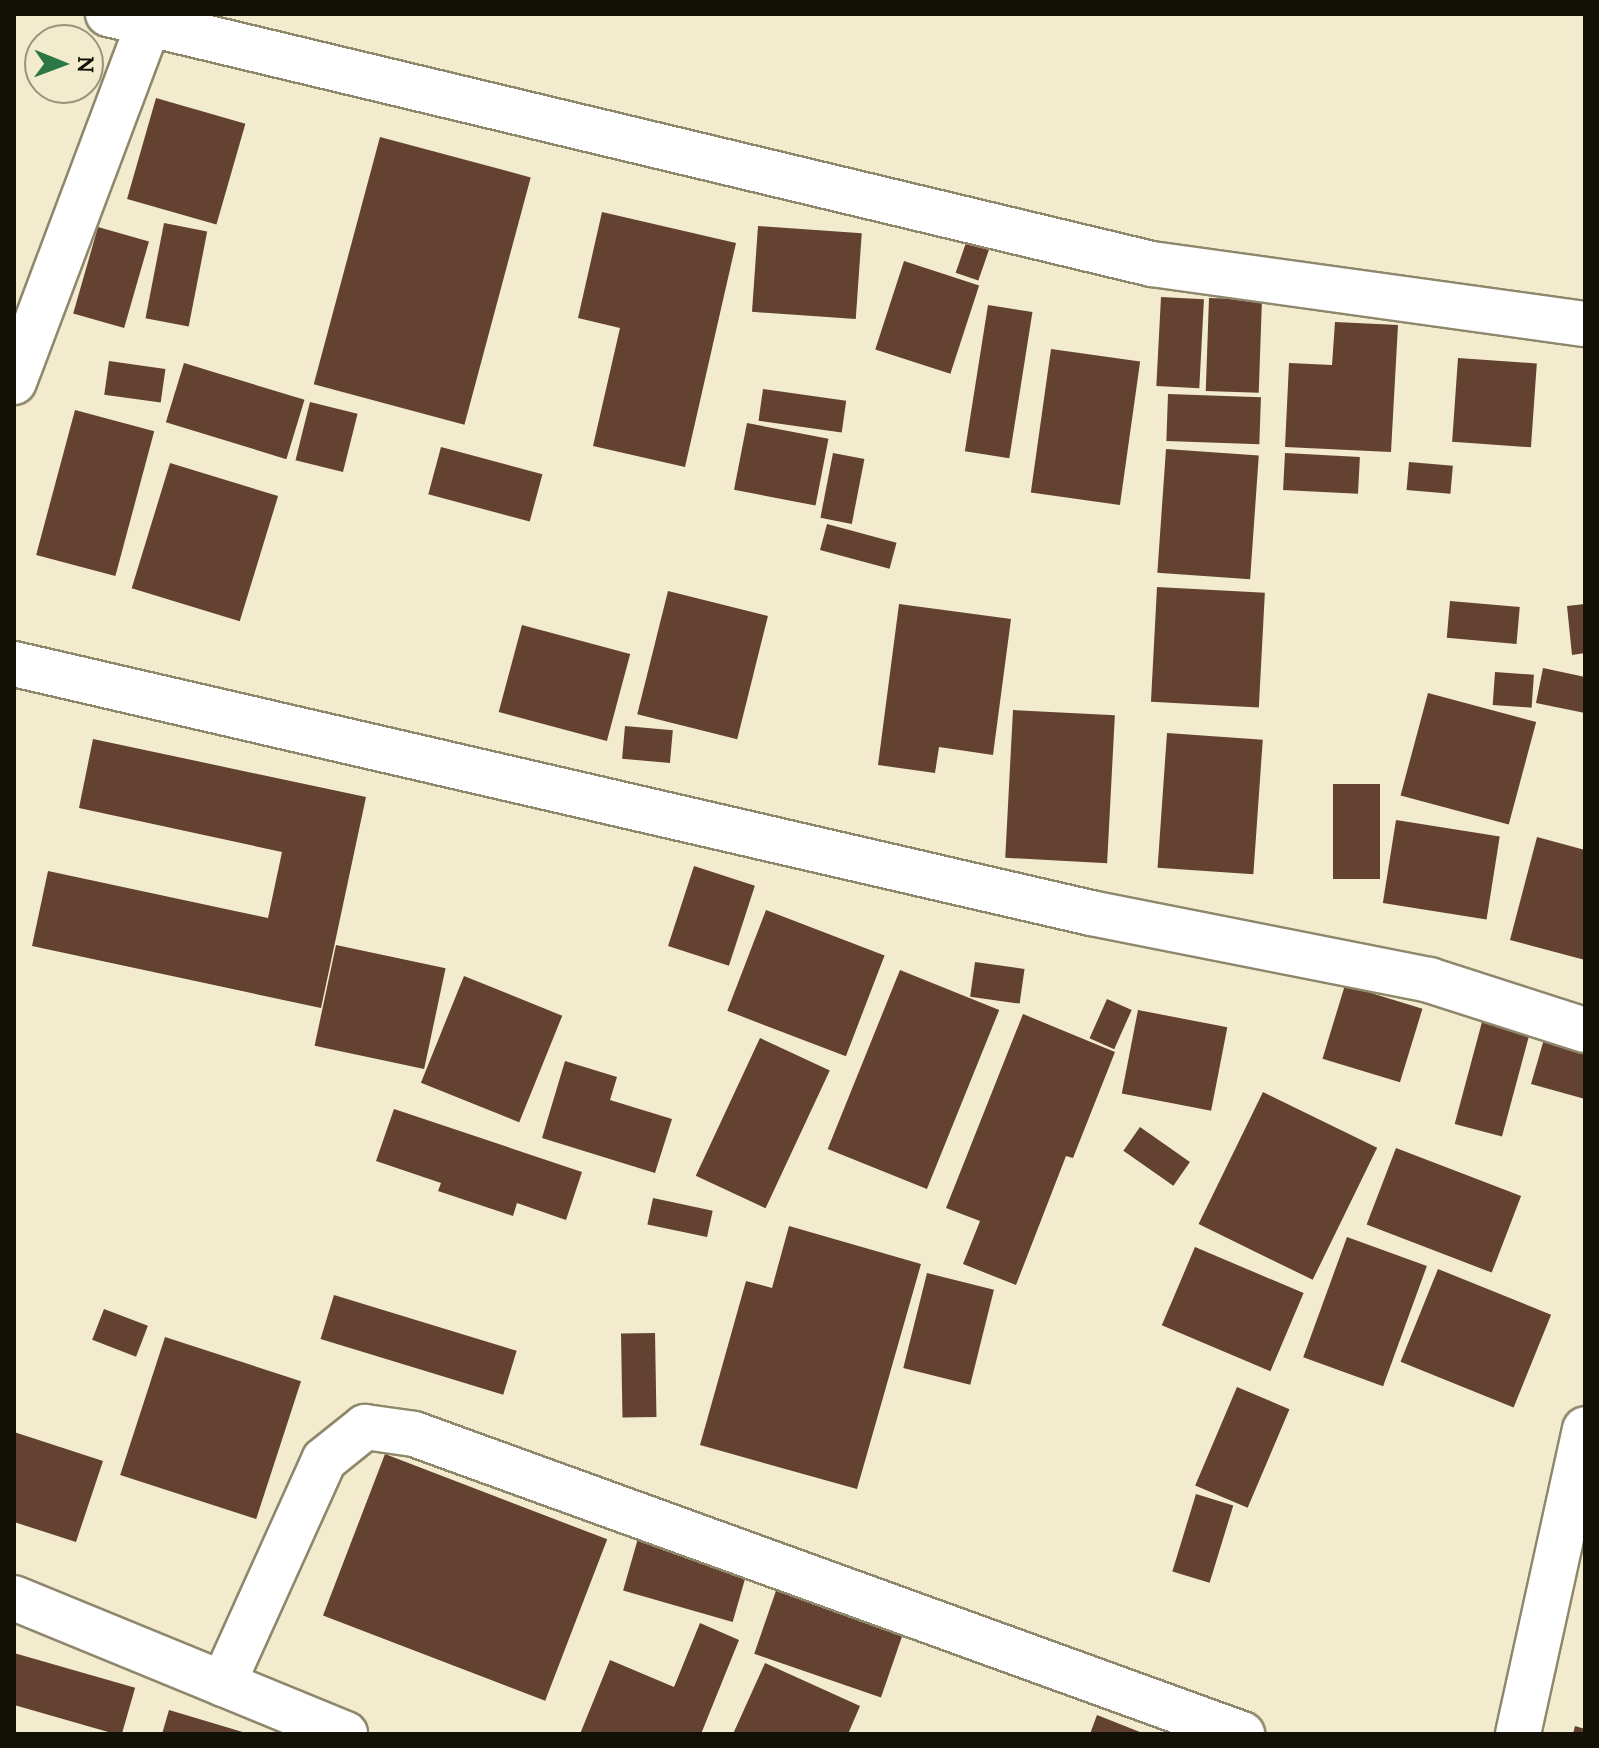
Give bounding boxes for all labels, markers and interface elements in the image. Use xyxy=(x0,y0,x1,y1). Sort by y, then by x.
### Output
north arrow xyxy=(24,24,104,104)
text: N xyxy=(72,56,100,73)

